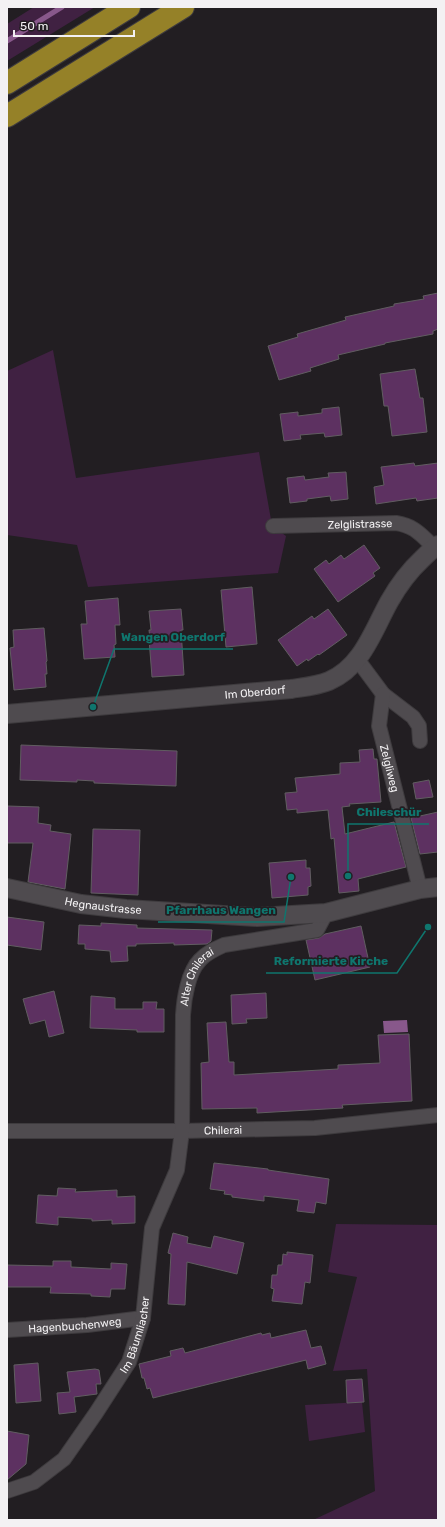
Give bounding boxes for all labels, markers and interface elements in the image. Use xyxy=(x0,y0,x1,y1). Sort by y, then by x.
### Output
scale bar xyxy=(14,12,134,38)
text: 50 m xyxy=(20,19,48,33)
street label: Zelglistrasse xyxy=(327,517,393,532)
callout: Wangen Oberdorf xyxy=(114,625,233,649)
text: Wangen Oberdorf xyxy=(121,630,226,644)
street label: Im Oberdorf xyxy=(224,683,287,702)
street label: Zelgliweg xyxy=(377,743,401,794)
callout: Chileschür xyxy=(348,800,429,824)
text: Chileschür xyxy=(357,805,422,819)
street label: Hegnaustrasse xyxy=(63,895,142,917)
callout: Pfarrhaus Wangen xyxy=(158,898,284,922)
text: Pfarrhaus Wangen xyxy=(166,903,276,917)
street label: Alter Chilerai xyxy=(178,945,216,1007)
callout: Reformierte Kirche xyxy=(266,949,397,973)
text: Reformierte Kirche xyxy=(274,954,388,968)
street label: Chilerai xyxy=(204,1124,242,1138)
street label: Im Bäumliacher xyxy=(117,1295,152,1376)
street label: Hagenbuchenweg xyxy=(28,1315,122,1336)

